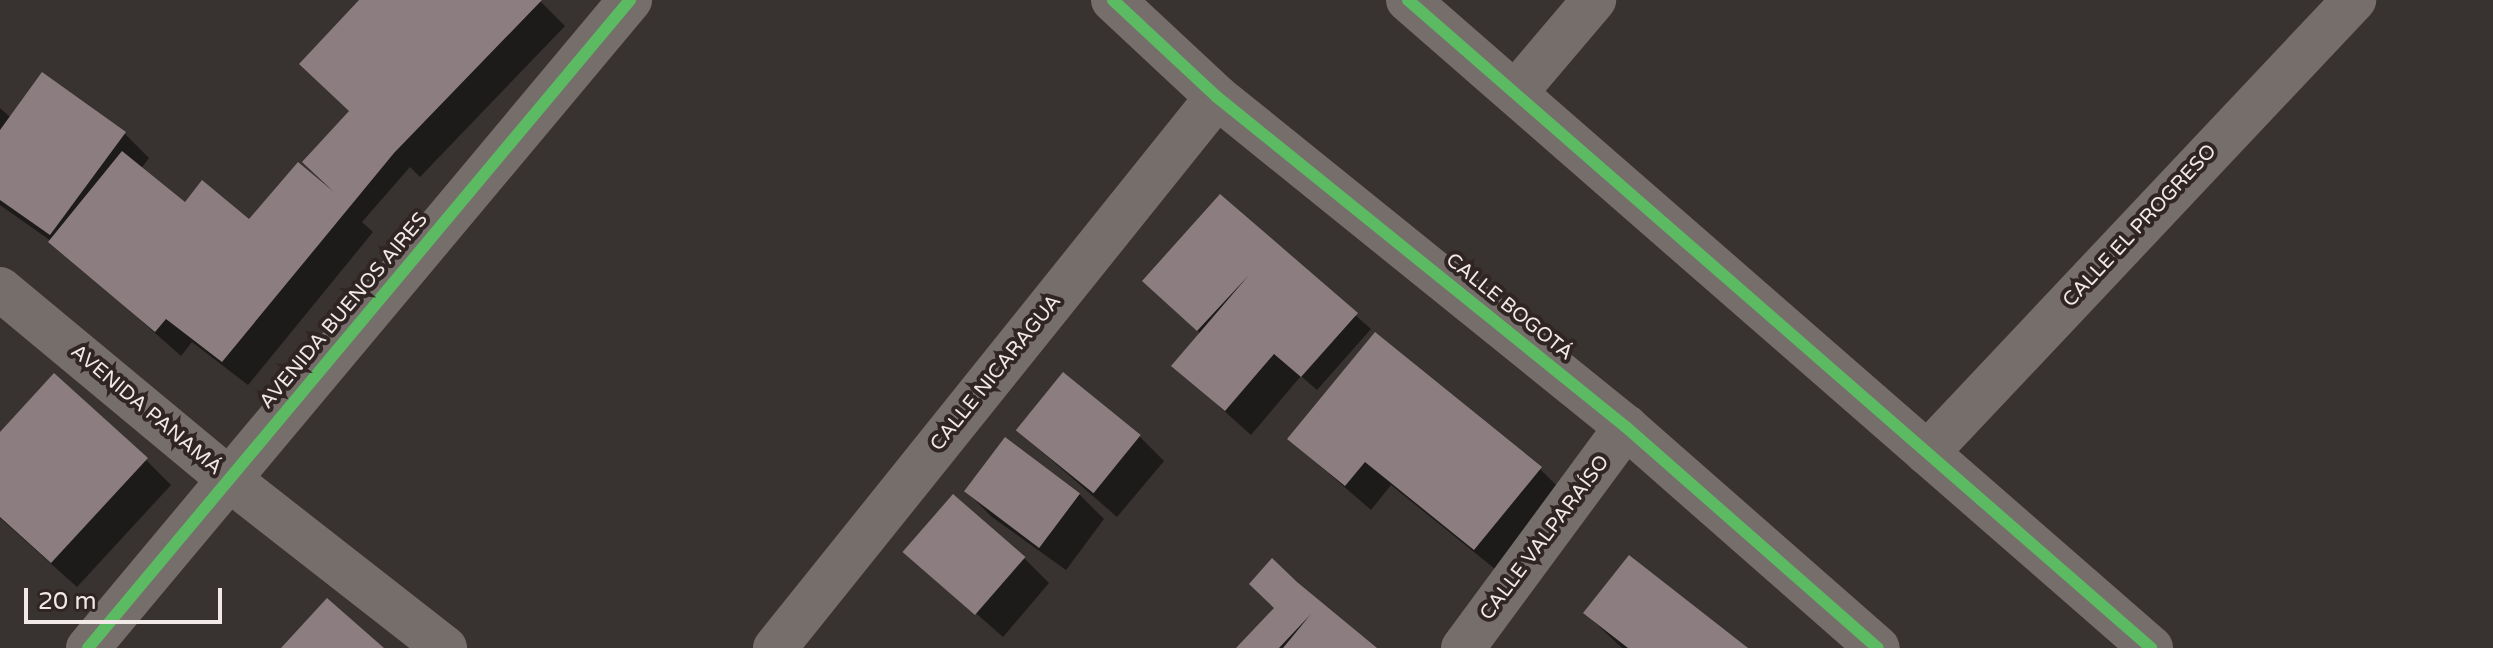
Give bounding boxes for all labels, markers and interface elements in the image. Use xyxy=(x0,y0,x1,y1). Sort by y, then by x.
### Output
street label: CALLE EL PROGRESO xyxy=(2058,140,2222,312)
street label: AVENIDA BUENOS AIRES xyxy=(255,208,433,414)
street label: CALLE BOGOTÁ xyxy=(1441,248,1577,366)
street label: CALLE NICARAGUA xyxy=(926,290,1066,456)
street label: AVENIDA PANAMÁ xyxy=(66,340,226,480)
street label: CALLE VALPARAÍSO xyxy=(1475,451,1615,625)
scale bar xyxy=(28,572,226,622)
text: 20 m xyxy=(38,587,96,616)

